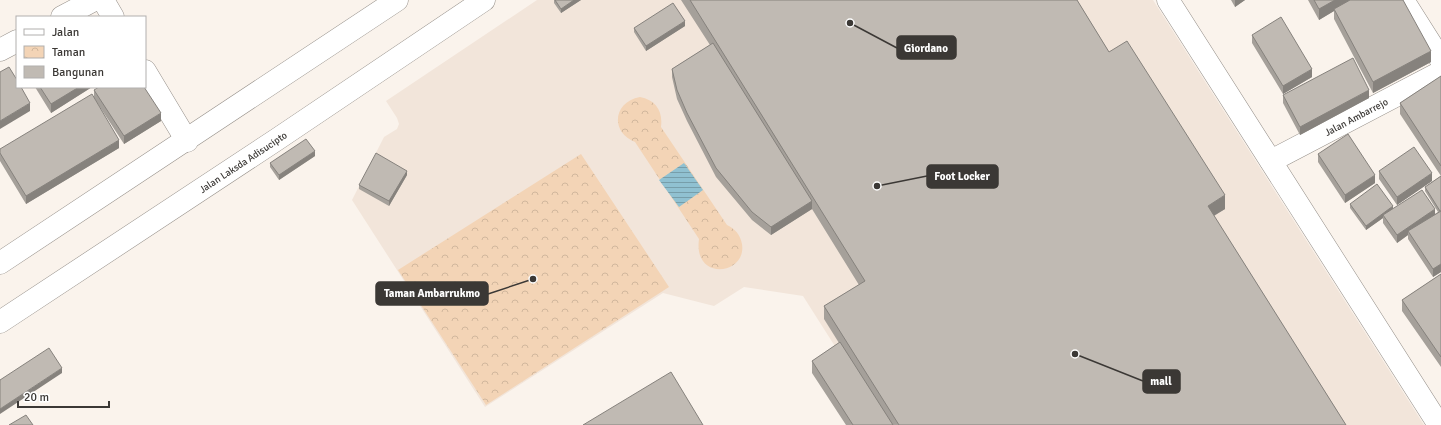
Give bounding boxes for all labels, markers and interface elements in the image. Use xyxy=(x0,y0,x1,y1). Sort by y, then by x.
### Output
legend xyxy=(16,16,146,88)
text: Jalan xyxy=(52,25,79,40)
callout: Giordano xyxy=(897,36,956,59)
text: Giordano xyxy=(904,42,948,55)
text: Taman xyxy=(52,45,85,60)
text: Bangunan xyxy=(52,65,104,80)
street label: Jalan Ambarrejo xyxy=(1323,96,1390,139)
street label: Jalan Laksda Adisucipto xyxy=(197,129,290,196)
callout: Foot Locker xyxy=(927,165,998,188)
text: Foot Locker xyxy=(934,170,990,183)
callout: Taman Ambarrukmo xyxy=(376,282,488,305)
text: Taman Ambarrukmo xyxy=(384,287,480,300)
callout: mall xyxy=(1143,370,1180,393)
text: mall xyxy=(1150,375,1172,388)
scale bar xyxy=(18,383,109,409)
text: 20 m xyxy=(24,390,49,405)

